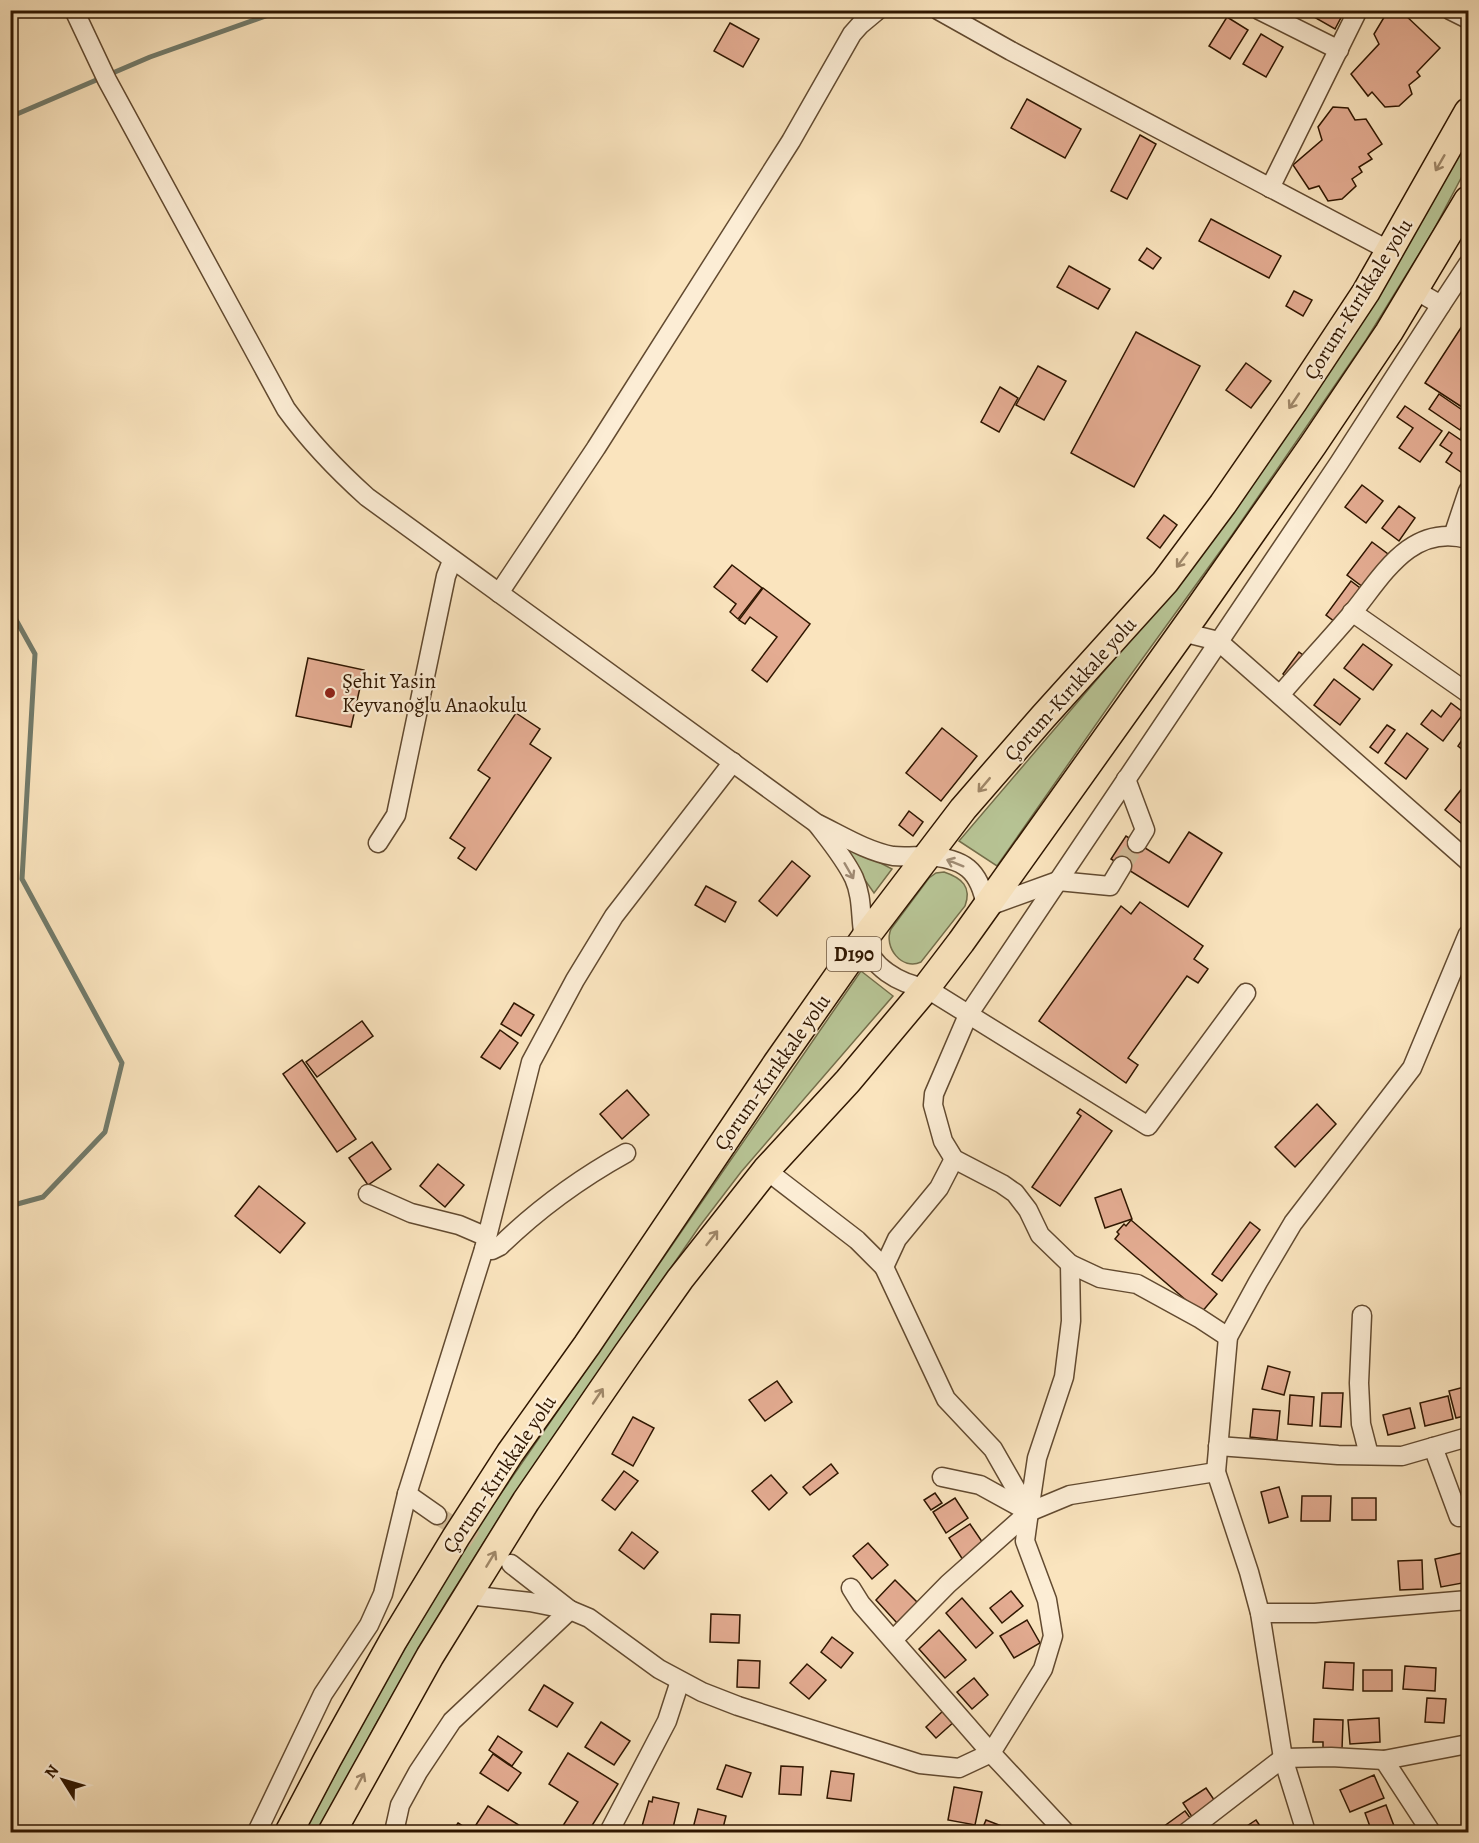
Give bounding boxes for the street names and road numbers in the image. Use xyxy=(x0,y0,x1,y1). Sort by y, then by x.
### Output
street label: Çorum-Kırıkkale yolu xyxy=(1297,212,1419,385)
street label: Çorum-Kırıkkale yolu xyxy=(998,610,1143,767)
road number: D190 xyxy=(827,937,881,971)
street label: Çorum-Kırıkkale yolu xyxy=(707,988,837,1156)
street label: Çorum-Kırıkkale yolu xyxy=(436,1389,563,1559)

